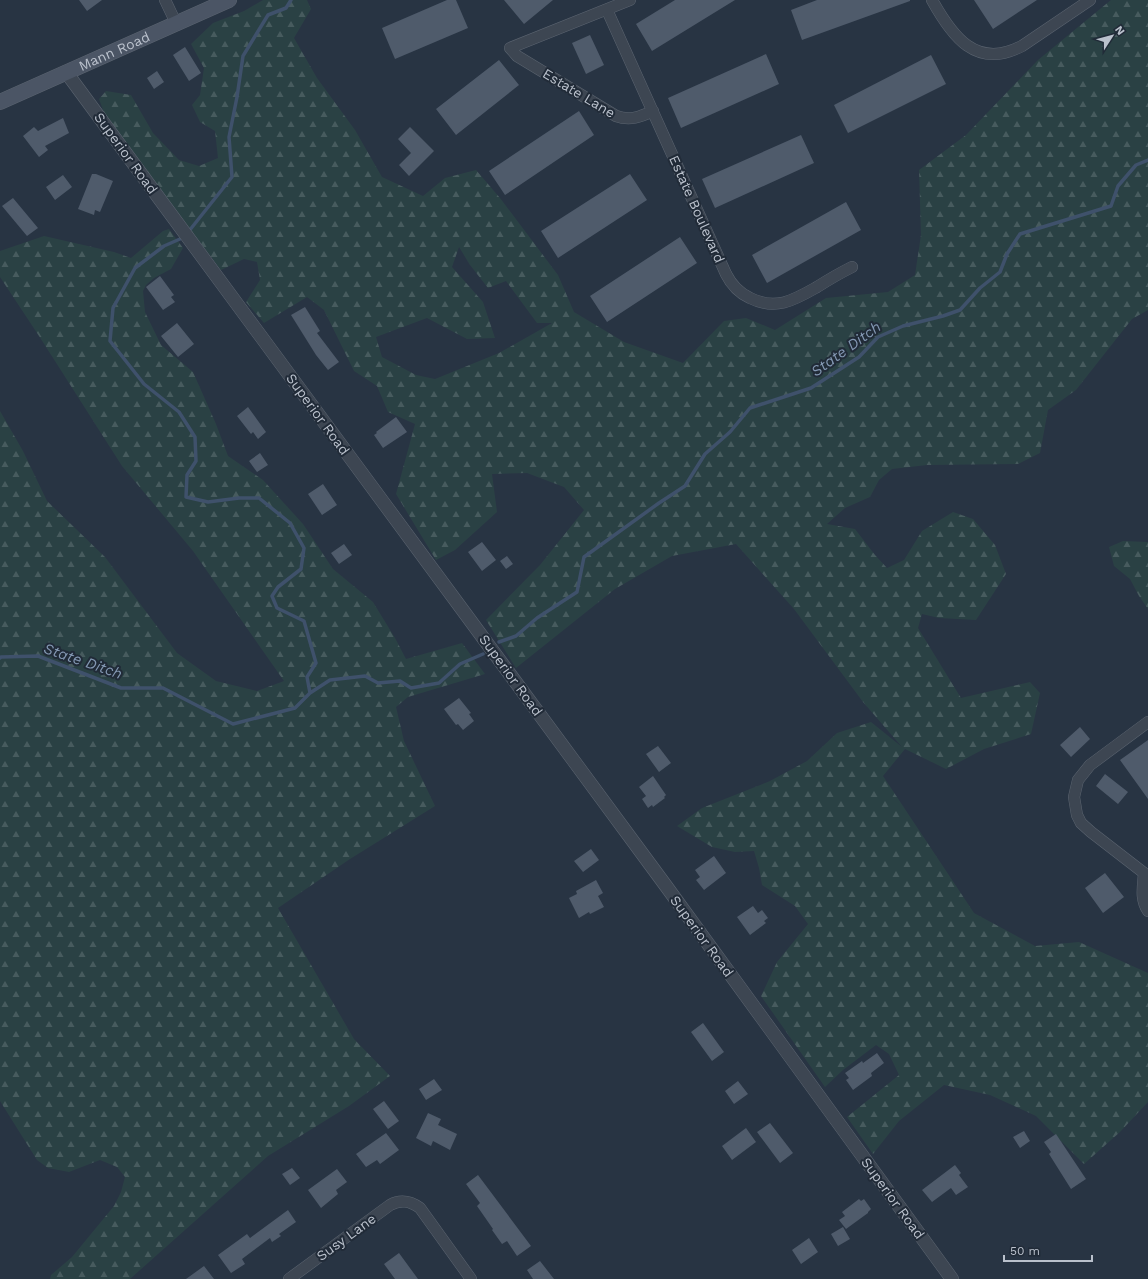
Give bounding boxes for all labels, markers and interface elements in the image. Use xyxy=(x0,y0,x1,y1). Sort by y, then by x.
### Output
north arrow xyxy=(1092,16,1132,56)
text: N xyxy=(1112,23,1127,38)
street label: Mann Road xyxy=(76,28,152,74)
street label: Estate Lane xyxy=(540,65,618,121)
street label: Superior Road xyxy=(91,109,161,197)
street label: Estate Boulevard xyxy=(666,153,728,265)
water label: State Ditch xyxy=(808,318,884,380)
street label: Superior Road xyxy=(283,370,353,458)
street label: Superior Road xyxy=(476,631,546,719)
water label: State Ditch xyxy=(41,639,125,683)
street label: Superior Road xyxy=(667,892,737,980)
street label: Superior Road xyxy=(858,1154,928,1242)
street label: Susy Lane xyxy=(313,1210,379,1264)
scale bar xyxy=(1004,1237,1092,1263)
text: 50 m xyxy=(1010,1244,1040,1258)

